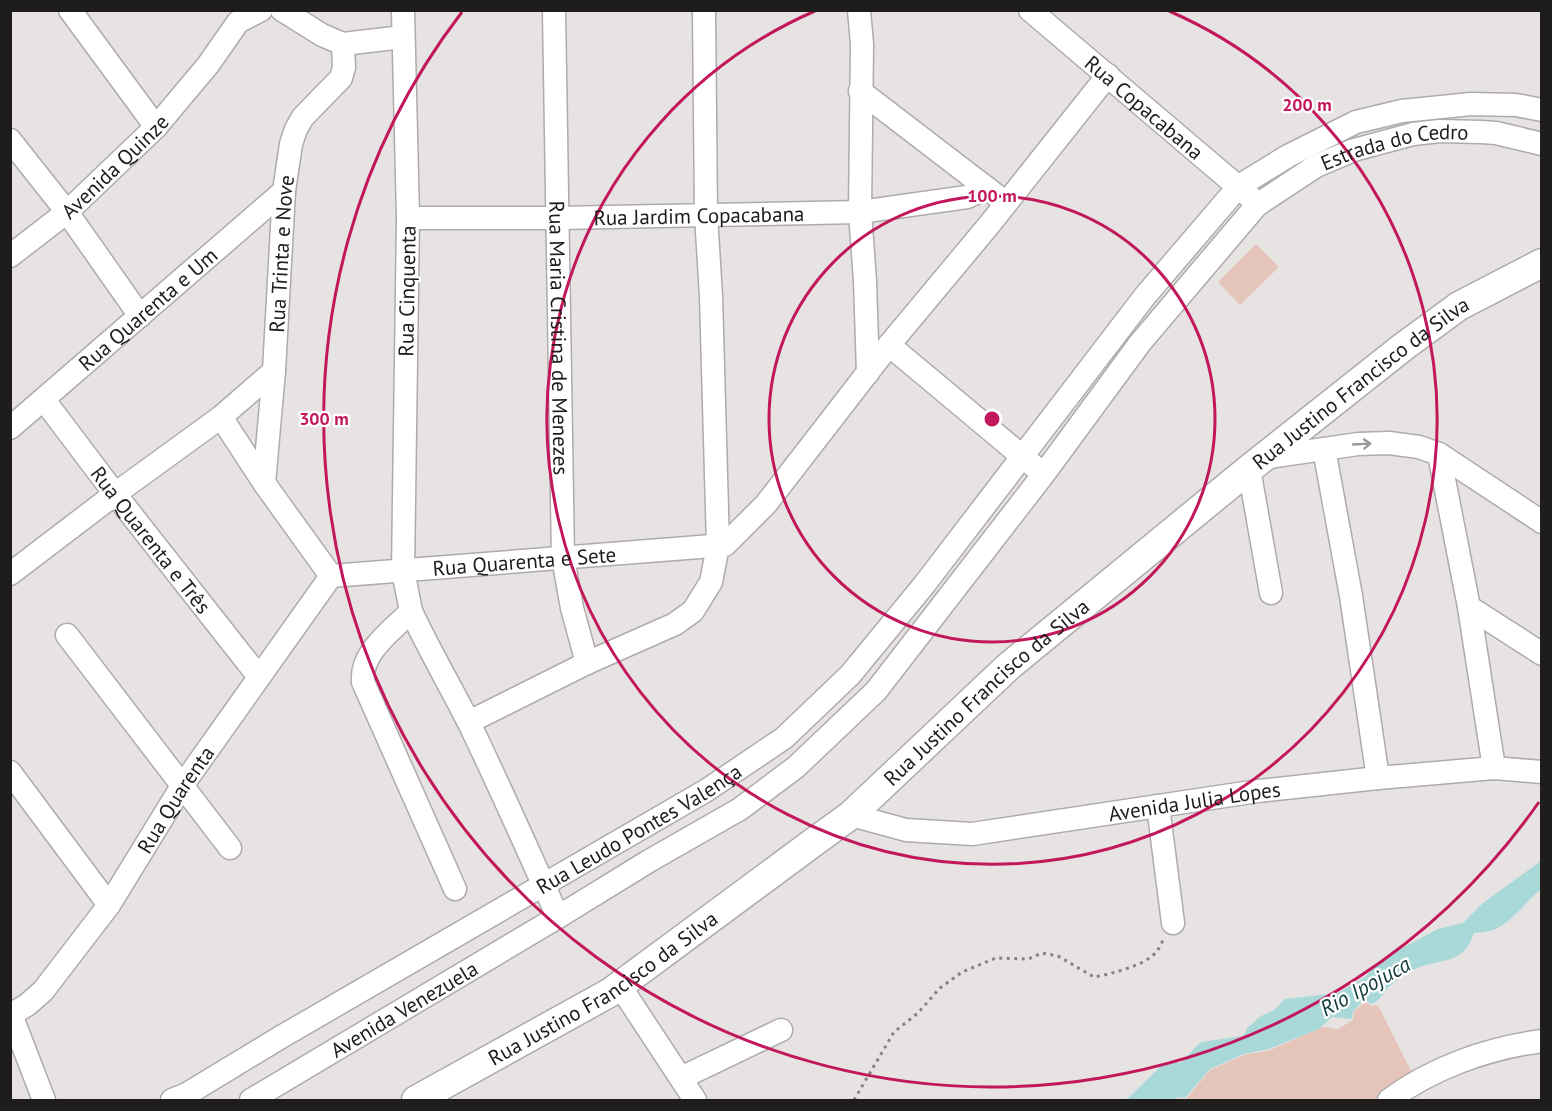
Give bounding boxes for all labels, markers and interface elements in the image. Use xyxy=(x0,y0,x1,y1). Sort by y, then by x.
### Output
street label: Rua Copacabana xyxy=(1079,49,1209,165)
text: 200 m xyxy=(1282,93,1332,116)
street label: Avenida Quinze xyxy=(55,109,174,224)
street label: Estrada do Cedro xyxy=(1316,117,1469,176)
street label: Rua Trinta e Nove xyxy=(263,173,300,333)
text: 100 m xyxy=(967,184,1017,207)
street label: Rua Jardim Copacabana xyxy=(593,200,805,231)
street label: Rua Maria Cristina de Menezes xyxy=(544,201,575,475)
street label: Rua Cinquenta xyxy=(392,225,422,357)
street label: Rua Quarenta e Um xyxy=(73,241,223,376)
street label: Rua Justino Francisco da Silva xyxy=(1246,290,1473,475)
text: 300 m xyxy=(299,407,349,430)
centre of rings xyxy=(982,409,1002,429)
one-way arrow xyxy=(1352,439,1372,450)
street label: Rua Quarenta e Três xyxy=(85,460,217,619)
street label: Rua Quarenta e Sete xyxy=(432,540,617,581)
street label: Rua Justino Francisco da Silva xyxy=(877,592,1095,791)
street label: Rua Quarenta xyxy=(131,740,220,858)
street label: Rua Leudo Pontes Valença xyxy=(531,757,747,900)
street label: Avenida Julia Lopes xyxy=(1106,775,1282,827)
street label: Rua Justino Francisco da Silva xyxy=(483,905,723,1071)
water label: Rio Ipojuca xyxy=(1315,950,1415,1022)
street label: Avenida Venezuela xyxy=(325,954,483,1063)

